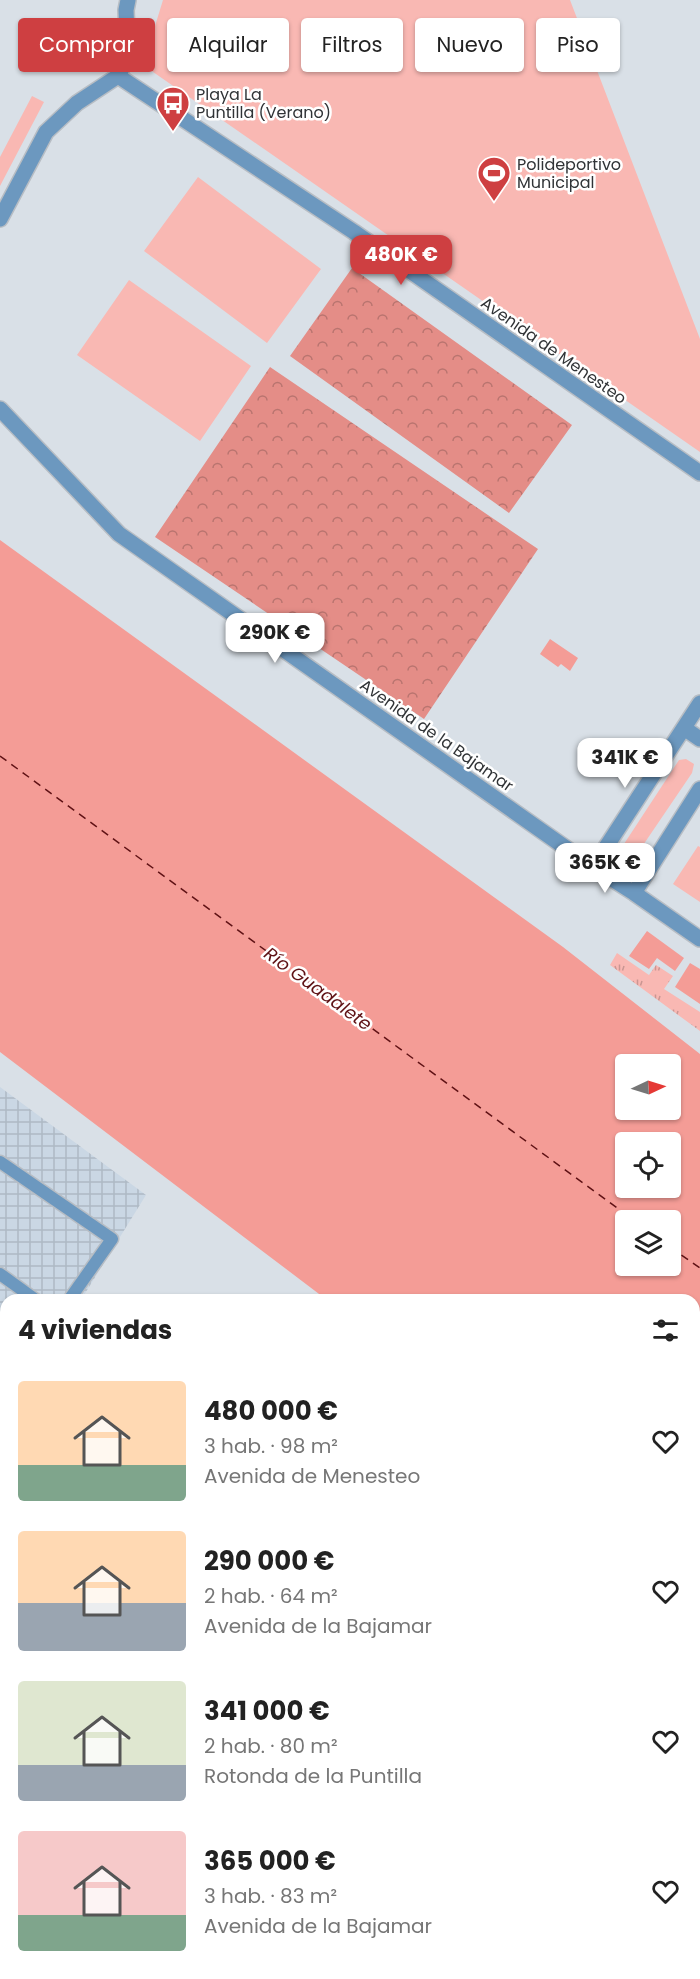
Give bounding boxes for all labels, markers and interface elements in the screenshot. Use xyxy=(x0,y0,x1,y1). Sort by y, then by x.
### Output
chip: Comprar xyxy=(18,18,155,72)
chip: Alquilar xyxy=(167,18,289,72)
chip: Filtros xyxy=(301,18,403,72)
chip: Nuevo xyxy=(415,18,524,72)
chip: Piso xyxy=(536,18,620,72)
place label: Playa La Puntilla (Verano) xyxy=(196,83,331,124)
bus stop icon: Playa La Puntilla (Verano) xyxy=(155,85,191,132)
place label: Polideportivo Municipal xyxy=(517,153,621,194)
sports icon: Polideportivo Municipal xyxy=(476,155,512,202)
pin: 480K € xyxy=(352,235,450,286)
text: 480K € xyxy=(364,240,438,268)
street label: Avenida de Menesteo xyxy=(476,291,631,409)
pin: 290K € xyxy=(226,613,324,664)
text: 290K € xyxy=(240,618,310,646)
street label: Avenida de la Bajamar xyxy=(355,674,518,797)
pin: 341K € xyxy=(576,738,674,789)
text: 341K € xyxy=(591,743,659,771)
pin: 365K € xyxy=(556,843,654,894)
text: 365K € xyxy=(569,848,641,876)
water label: Río Guadalete xyxy=(259,941,377,1036)
north arrow xyxy=(615,1054,681,1120)
map controls xyxy=(615,1054,681,1276)
button: locate xyxy=(615,1132,681,1198)
button: layers xyxy=(615,1210,681,1276)
text: 4 viviendas xyxy=(18,1312,172,1348)
icon: filters xyxy=(649,1314,682,1347)
text: 480 000 € xyxy=(204,1393,338,1429)
icon: home xyxy=(66,1405,138,1477)
icon: heart xyxy=(649,1425,682,1458)
text: 3 hab. · 98 m² xyxy=(204,1432,338,1460)
text: Avenida de Menesteo xyxy=(204,1462,420,1490)
text: 290 000 € xyxy=(204,1543,334,1579)
icon: home xyxy=(66,1555,138,1627)
icon: heart xyxy=(649,1575,682,1608)
text: 2 hab. · 64 m² xyxy=(204,1582,338,1610)
text: Avenida de la Bajamar xyxy=(204,1612,432,1640)
text: 341 000 € xyxy=(204,1693,330,1729)
icon: home xyxy=(66,1705,138,1777)
icon: heart xyxy=(649,1725,682,1758)
text: 2 hab. · 80 m² xyxy=(204,1732,338,1760)
text: Rotonda de la Puntilla xyxy=(204,1762,422,1790)
text: 365 000 € xyxy=(204,1843,336,1879)
icon: home xyxy=(66,1855,138,1927)
icon: heart xyxy=(649,1875,682,1908)
text: 3 hab. · 83 m² xyxy=(204,1882,337,1910)
text: Avenida de la Bajamar xyxy=(204,1912,432,1940)

